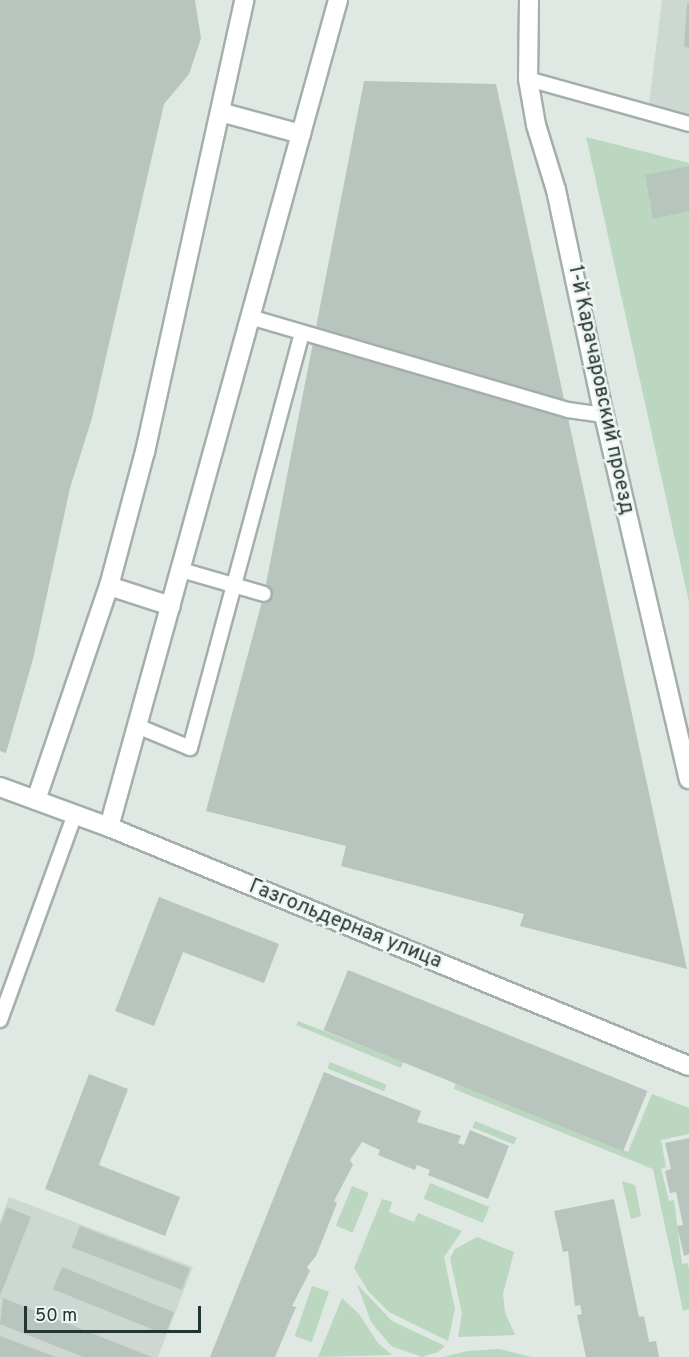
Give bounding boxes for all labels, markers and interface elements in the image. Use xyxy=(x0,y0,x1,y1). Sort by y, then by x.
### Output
street label: 1-й Карачаровский проезд xyxy=(562,263,638,517)
street label: Газгольдерная улица xyxy=(245,875,445,975)
scale bar xyxy=(27,1294,204,1332)
text: 50 m xyxy=(35,1305,77,1328)

